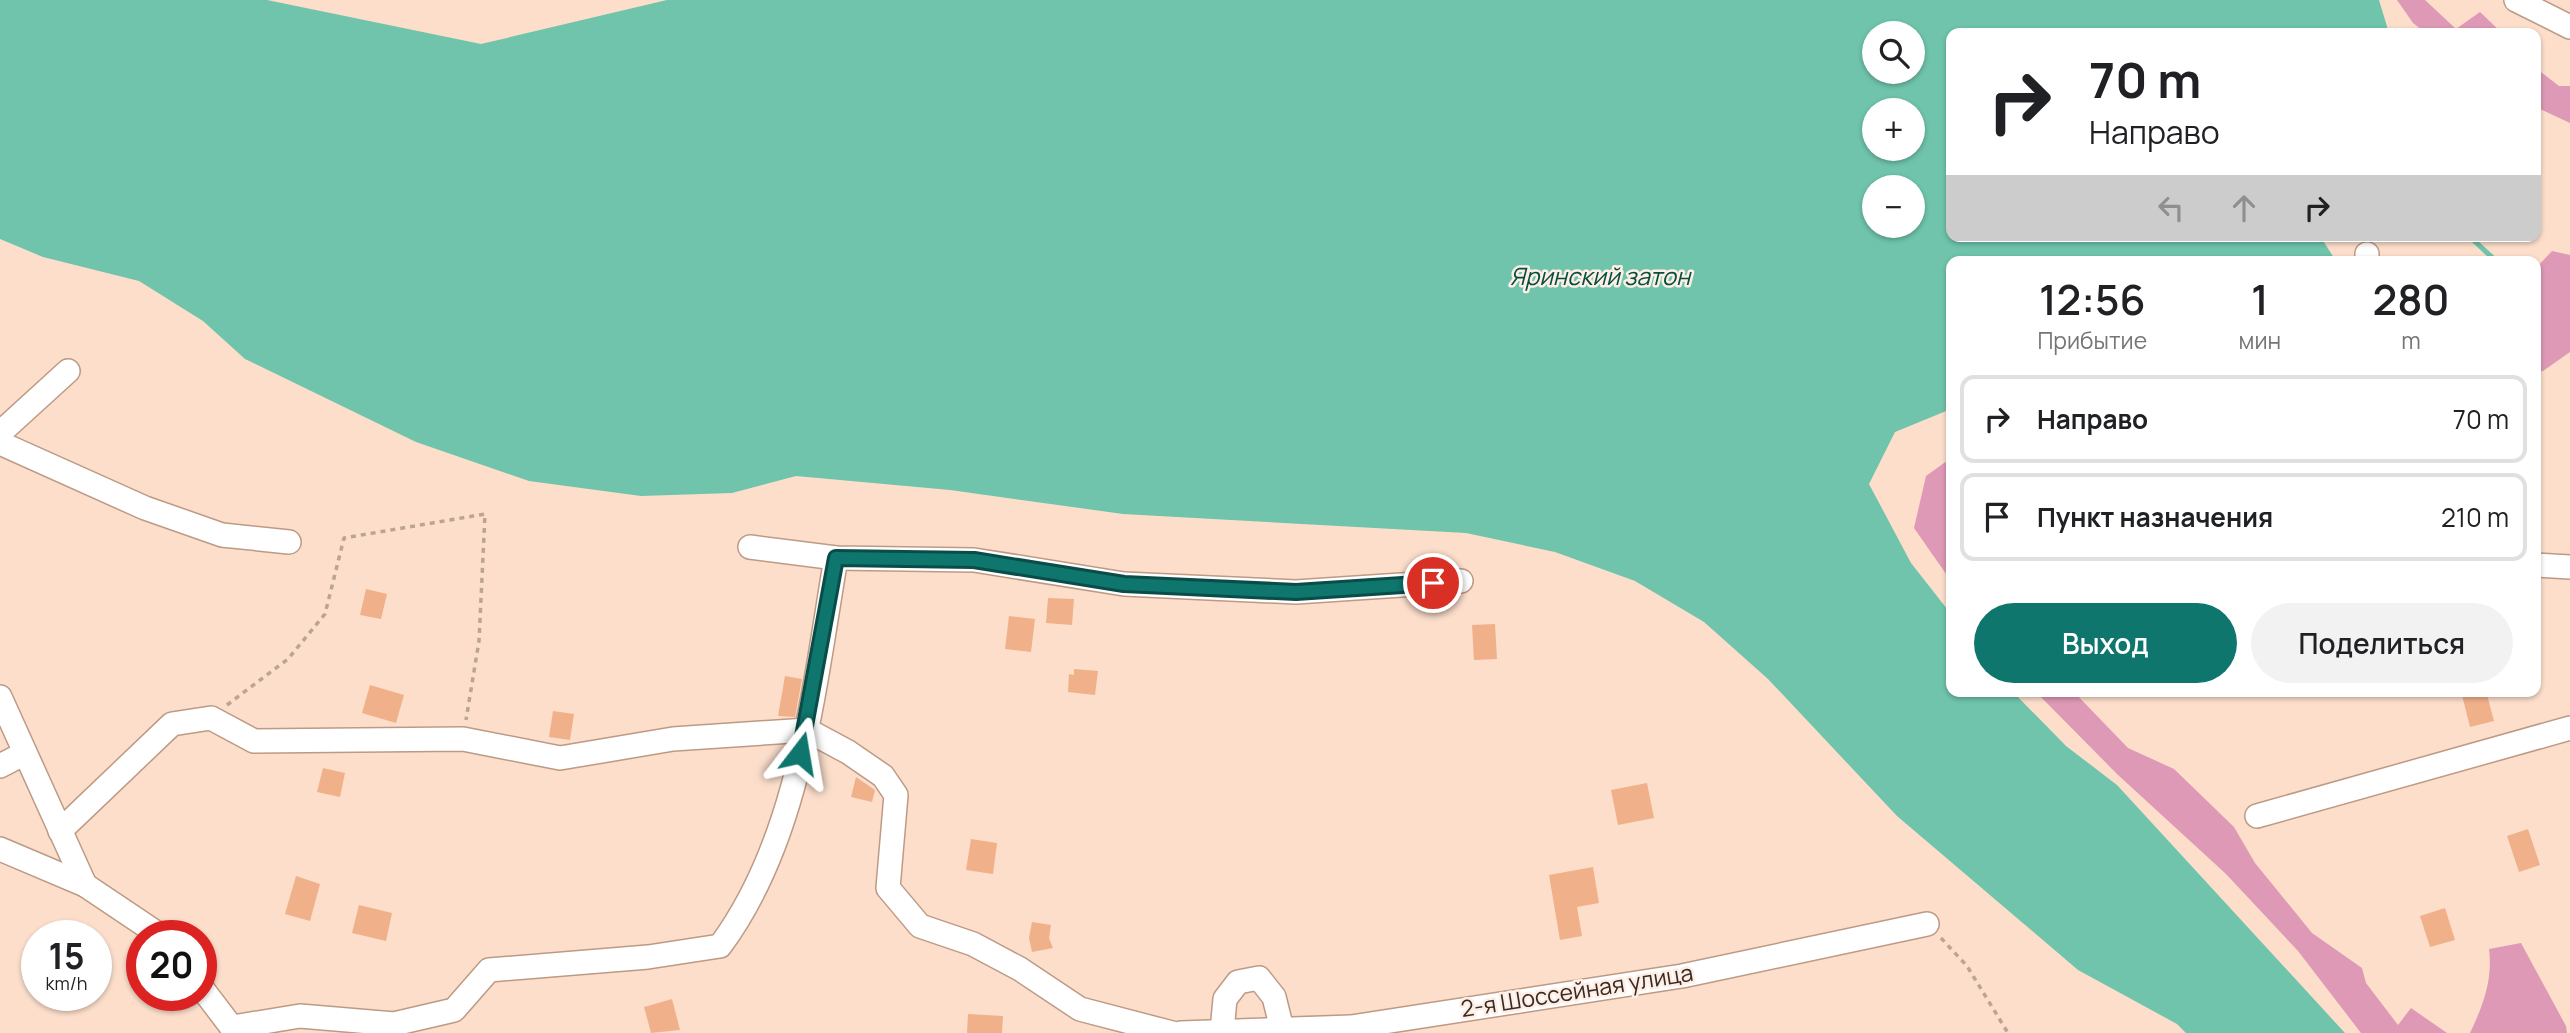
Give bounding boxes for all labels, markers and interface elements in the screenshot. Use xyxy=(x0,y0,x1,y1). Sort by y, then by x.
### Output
map controls xyxy=(1862,21,1925,238)
button: search xyxy=(1862,21,1925,84)
text: 70 m xyxy=(2089,46,2201,113)
icon: right xyxy=(1974,56,2065,147)
button: + xyxy=(1862,98,1925,161)
text: Направо xyxy=(2089,110,2220,154)
button: − xyxy=(1862,175,1925,238)
icon: left xyxy=(2152,189,2190,227)
icon: ahead xyxy=(2225,189,2263,227)
icon: right xyxy=(2298,189,2336,227)
water label: Яринский затон xyxy=(1510,259,1692,292)
text: 12:56 xyxy=(2039,270,2146,328)
text: 1 xyxy=(2251,270,2269,328)
text: 280 xyxy=(2373,270,2450,328)
text: Прибытие xyxy=(2037,324,2147,356)
text: мин xyxy=(2239,324,2281,356)
text: m xyxy=(2401,324,2421,356)
icon: right xyxy=(1978,400,2016,438)
text: Направо xyxy=(2037,401,2148,437)
text: 70 m xyxy=(2453,401,2509,437)
icon: arrive xyxy=(1978,498,2016,536)
text: Пункт назначения xyxy=(2037,499,2273,535)
text: 210 m xyxy=(2441,499,2509,535)
pin xyxy=(1403,553,1463,613)
icon: arrive xyxy=(1414,564,1452,602)
button: Выход xyxy=(1974,603,2237,683)
button: Поделиться xyxy=(2251,603,2513,683)
position arrow xyxy=(763,716,837,790)
speed limit sign: 20 xyxy=(126,920,217,1011)
text: 15 xyxy=(49,932,84,980)
street label: 2-я Шоссейная улица xyxy=(1458,956,1695,1024)
text: km/h xyxy=(46,971,87,995)

